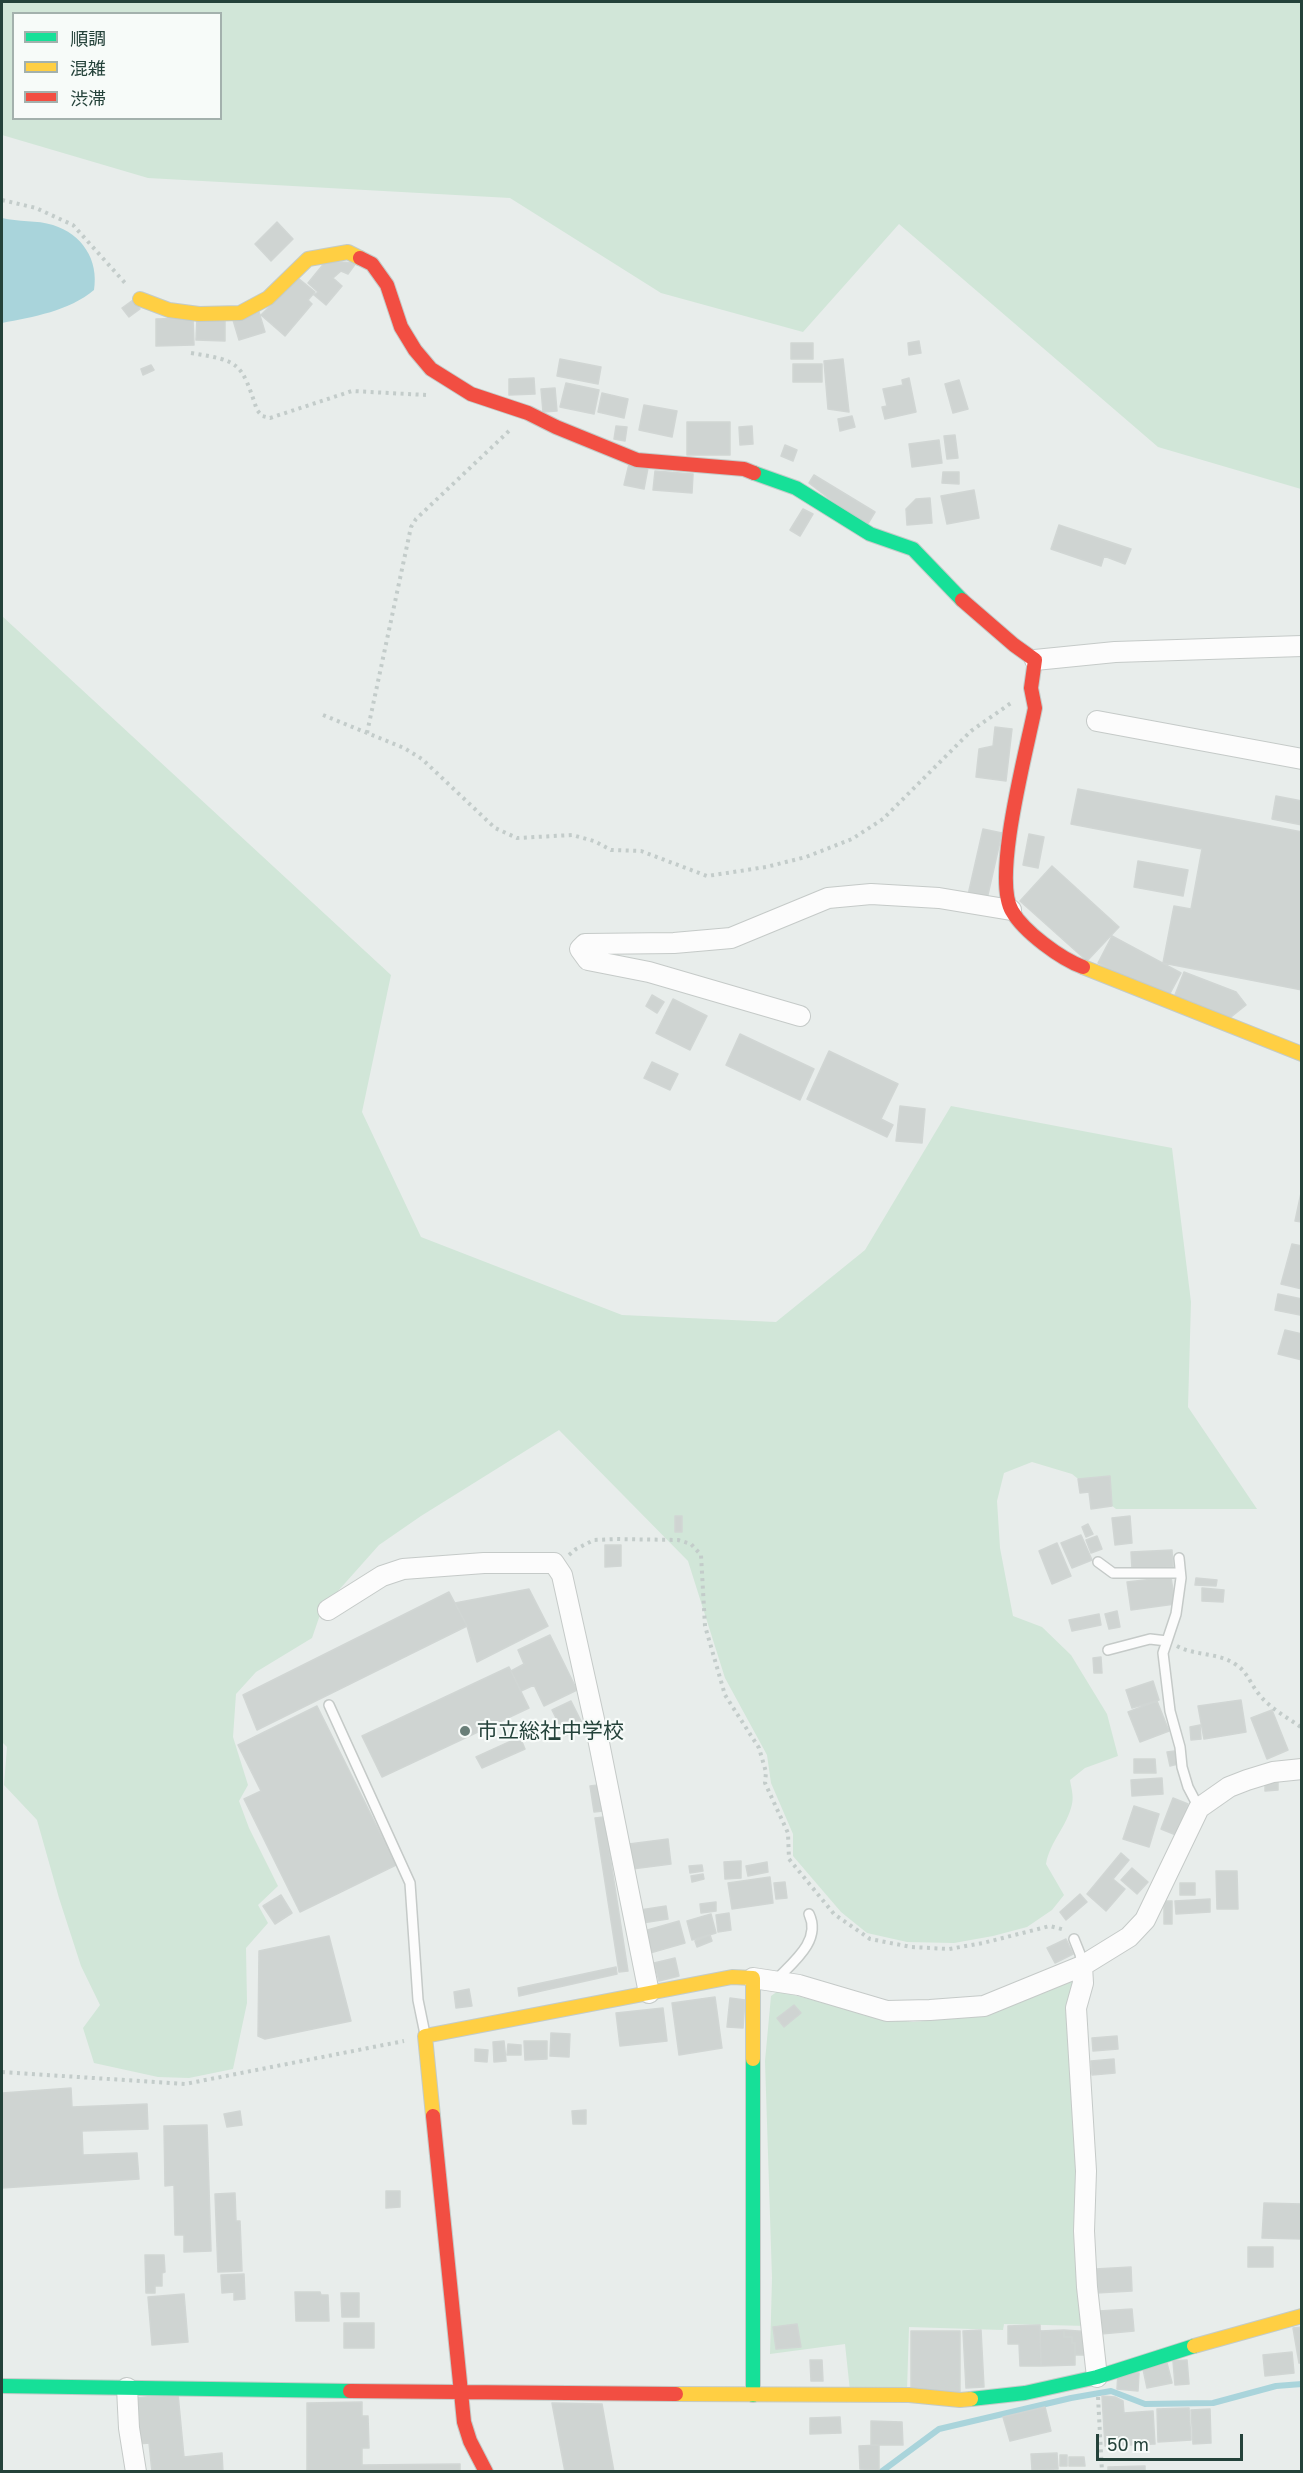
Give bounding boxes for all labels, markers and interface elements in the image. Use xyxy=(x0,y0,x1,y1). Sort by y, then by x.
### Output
legend xyxy=(12,12,222,120)
text: 順調 xyxy=(70,27,106,49)
text: 混雑 xyxy=(70,57,106,79)
text: 渋滞 xyxy=(70,87,106,109)
place label: 市立総社中学校 xyxy=(477,1718,624,1744)
marker: 市立総社中学校 xyxy=(458,1724,472,1738)
scale bar xyxy=(1099,2422,1246,2460)
text: 50 m xyxy=(1107,2433,1149,2455)

